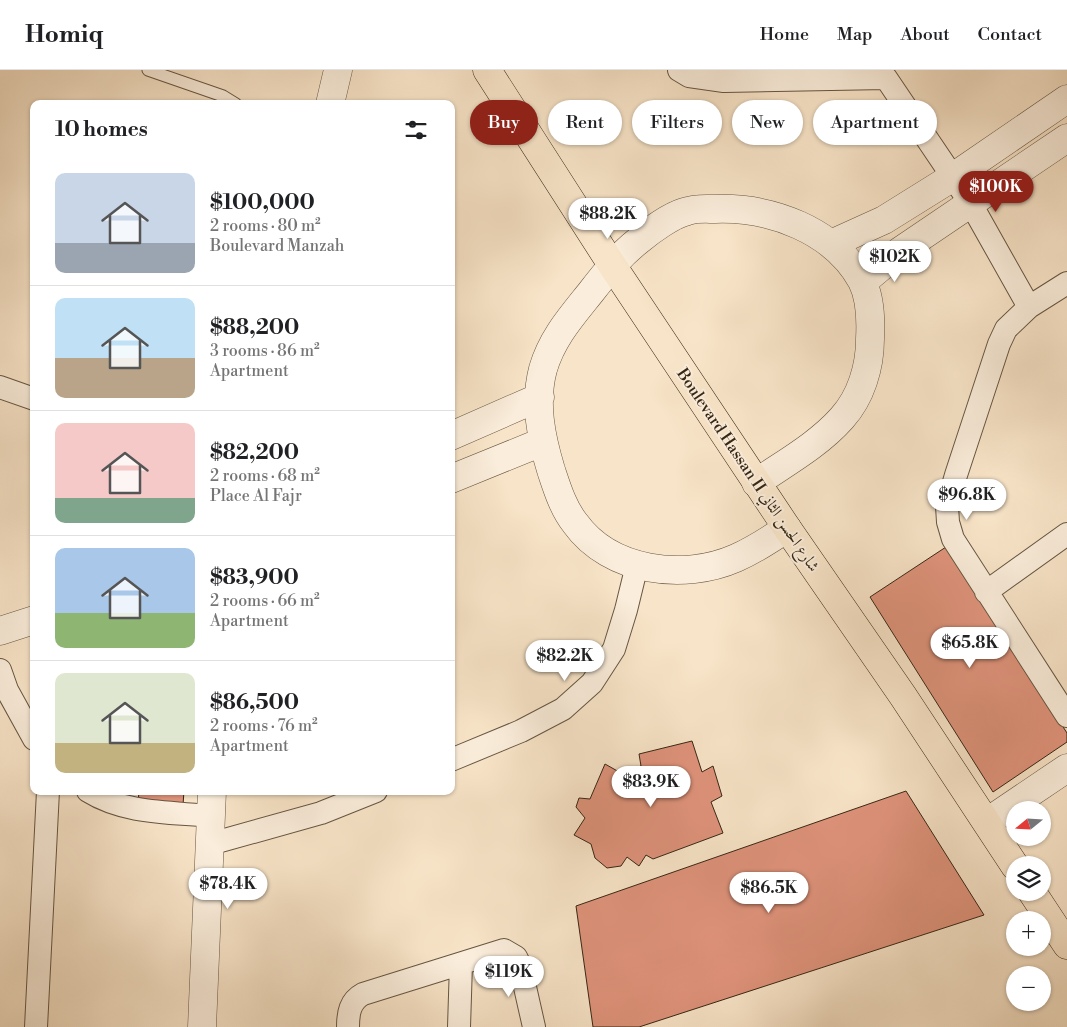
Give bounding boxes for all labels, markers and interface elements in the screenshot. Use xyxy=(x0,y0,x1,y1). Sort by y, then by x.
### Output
text: Homiq xyxy=(25,20,103,50)
text: Home xyxy=(760,23,809,46)
text: Map xyxy=(837,23,873,46)
text: About xyxy=(901,23,950,46)
text: Contact xyxy=(978,23,1042,46)
chip: Buy xyxy=(470,100,538,145)
chip: Rent xyxy=(548,100,622,145)
chip: Filters xyxy=(632,100,722,145)
chip: New xyxy=(732,100,803,145)
chip: Apartment xyxy=(813,100,937,145)
icon: filters xyxy=(402,116,430,144)
text: 10 homes xyxy=(55,117,148,143)
pin: $100K xyxy=(961,170,1031,213)
text: $100K xyxy=(970,177,1022,197)
text: $100,000 xyxy=(210,190,315,216)
icon: home xyxy=(95,193,155,253)
pin: $88.2K xyxy=(567,198,649,240)
text: $88.2K xyxy=(579,204,637,224)
text: 2 rooms · 80 m² xyxy=(210,216,321,236)
text: Boulevard Manzah xyxy=(210,236,344,256)
pin: $102K xyxy=(860,240,930,283)
text: $102K xyxy=(869,247,921,267)
text: $88,200 xyxy=(210,315,299,341)
icon: home xyxy=(95,318,155,378)
text: 3 rooms · 86 m² xyxy=(210,341,320,361)
text: Apartment xyxy=(210,361,289,381)
street label: Boulevard Hassan II شارع الحسن الثاني xyxy=(669,364,824,577)
text: $82,200 xyxy=(210,440,299,466)
icon: home xyxy=(95,443,155,503)
text: 2 rooms · 68 m² xyxy=(210,466,320,486)
pin: $96.8K xyxy=(926,478,1008,521)
text: $96.8K xyxy=(938,485,996,505)
text: Place Al Fajr xyxy=(210,486,302,506)
text: $83,900 xyxy=(210,565,299,591)
icon: home xyxy=(95,568,155,628)
text: 2 rooms · 66 m² xyxy=(210,591,320,611)
text: Apartment xyxy=(210,611,289,631)
pin: $65.8K xyxy=(929,626,1011,669)
text: $65.8K xyxy=(941,633,999,653)
pin: $82.2K xyxy=(524,640,606,682)
text: $82.2K xyxy=(536,646,594,666)
text: $86,500 xyxy=(210,690,299,716)
icon: home xyxy=(95,693,155,753)
text: 2 rooms · 76 m² xyxy=(210,716,318,736)
text: Apartment xyxy=(210,736,289,756)
pin: $83.9K xyxy=(610,766,692,808)
text: $83.9K xyxy=(623,772,679,792)
north arrow xyxy=(1006,801,1051,846)
map controls xyxy=(1006,801,1051,1011)
button: layers xyxy=(1006,856,1051,901)
pin: $78.4K xyxy=(187,868,269,910)
pin: $86.5K xyxy=(728,872,810,914)
text: $78.4K xyxy=(200,874,256,894)
text: $86.5K xyxy=(740,878,798,898)
button: + xyxy=(1006,911,1051,956)
pin: $119K xyxy=(474,956,544,998)
text: $119K xyxy=(485,962,533,982)
button: − xyxy=(1006,966,1051,1011)

